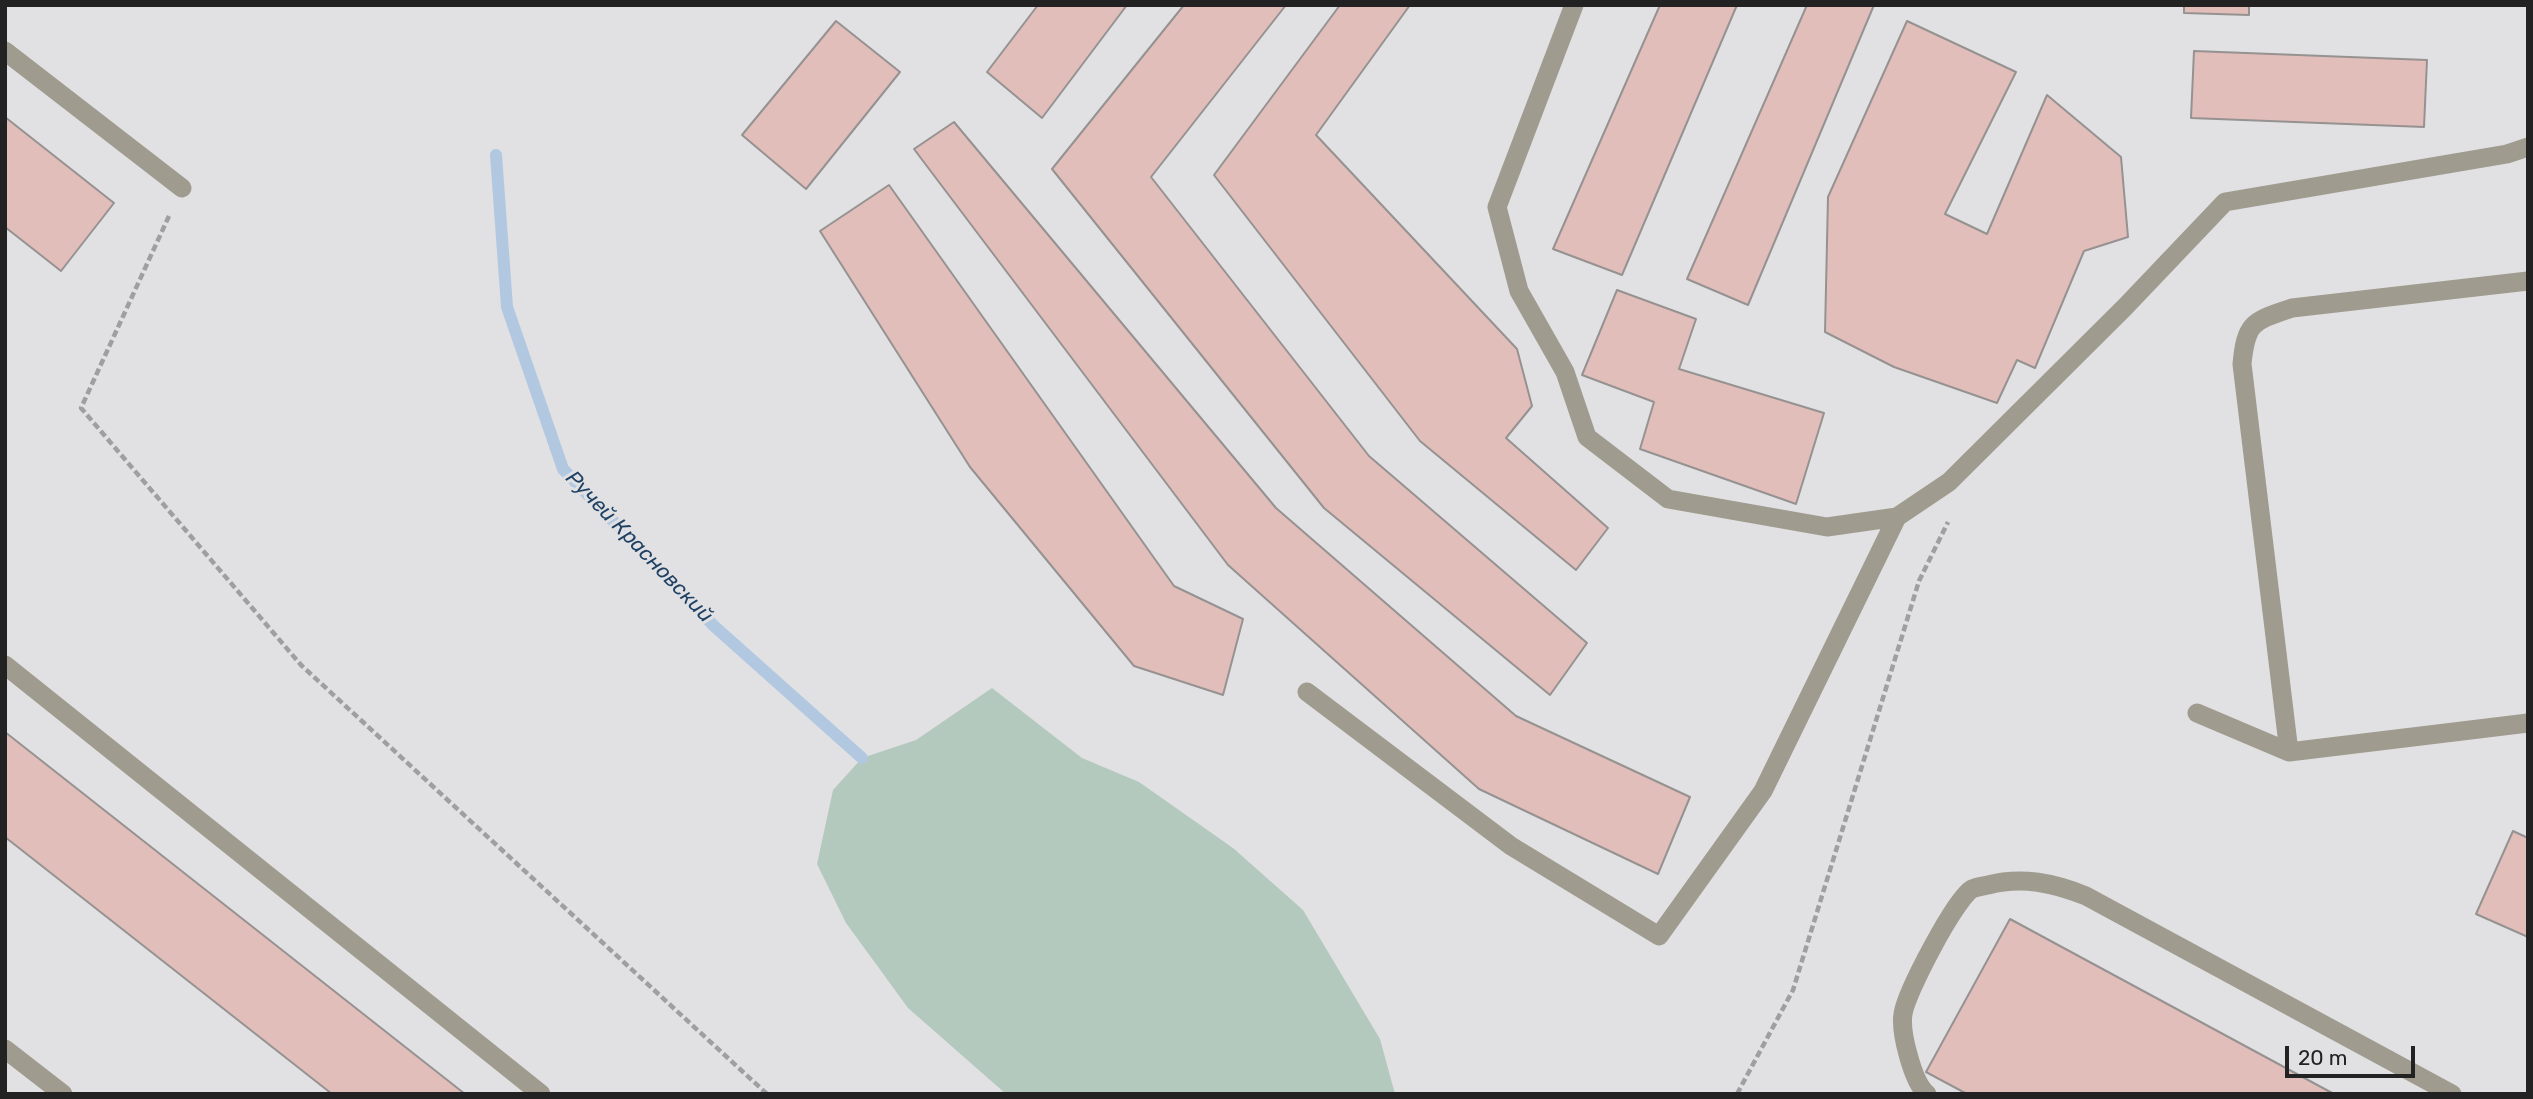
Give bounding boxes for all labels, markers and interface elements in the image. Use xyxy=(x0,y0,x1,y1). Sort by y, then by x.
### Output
water label: Ручей Красновский xyxy=(560,466,718,628)
scale bar xyxy=(2288,1032,2418,1076)
text: 20 m xyxy=(2298,1045,2347,1070)

